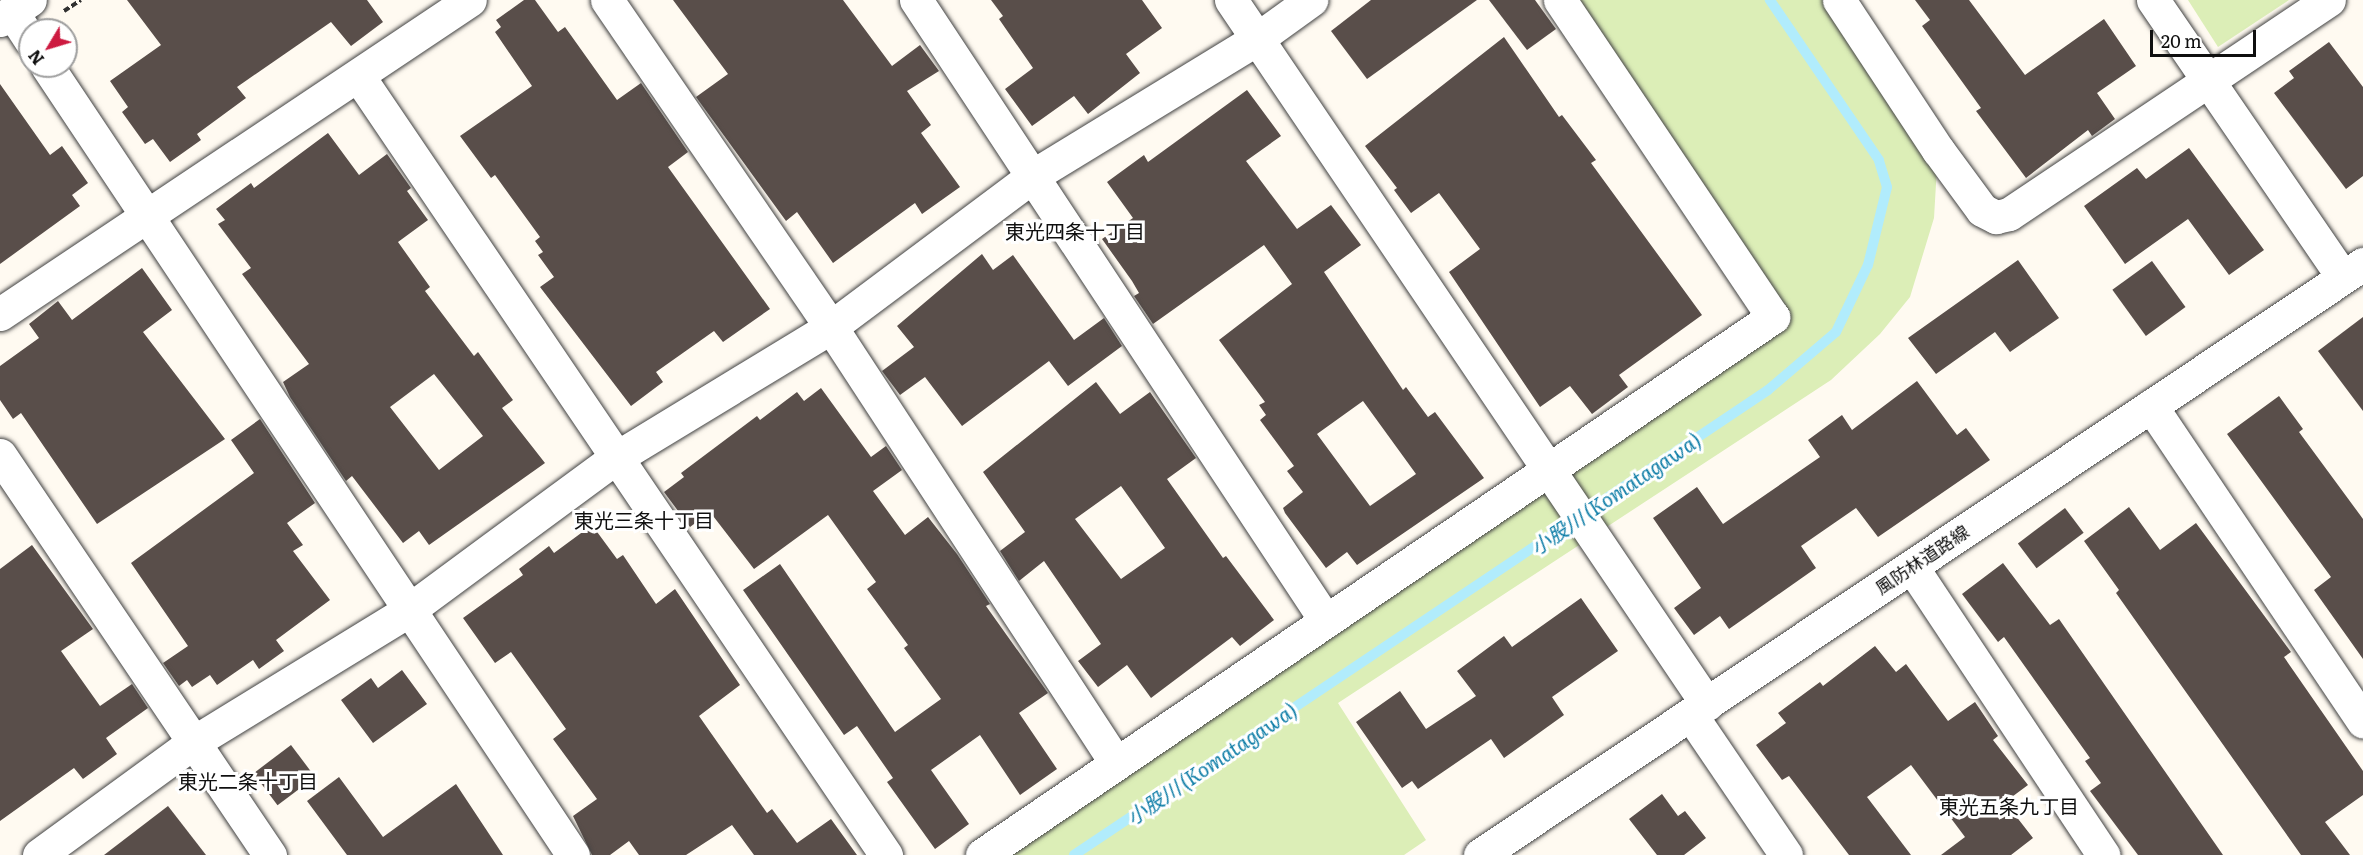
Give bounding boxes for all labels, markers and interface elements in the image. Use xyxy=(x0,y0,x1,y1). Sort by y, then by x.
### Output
north arrow xyxy=(18,18,78,78)
scale bar xyxy=(2153,18,2260,56)
text: 20 m xyxy=(2161,27,2202,54)
text: N xyxy=(22,45,49,71)
district label: 東光四条十丁目 xyxy=(1005,218,1145,242)
water label: 小股川 (Komatagawa) xyxy=(1525,427,1705,559)
district label: 東光三条十丁目 xyxy=(574,507,714,531)
street label: 風防林道路線 xyxy=(1871,521,1973,599)
water label: 小股川 (Komatagawa) xyxy=(1121,697,1301,829)
district label: 東光二条十丁目 xyxy=(178,768,318,792)
district label: 東光五条九丁目 xyxy=(1939,793,2079,817)

